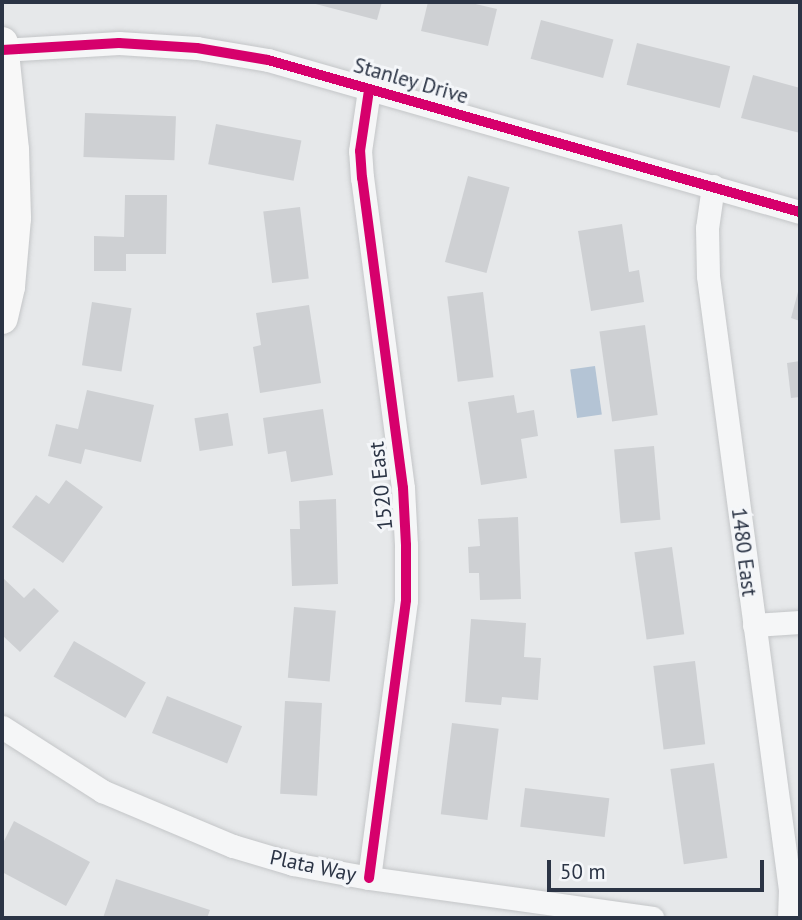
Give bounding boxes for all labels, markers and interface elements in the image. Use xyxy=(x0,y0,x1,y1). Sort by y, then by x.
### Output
street label: Stanley Drive xyxy=(350,52,472,110)
street label: 1520 East xyxy=(364,440,398,532)
street label: 1480 East xyxy=(726,506,762,598)
street label: Plata Way xyxy=(267,845,359,887)
scale bar xyxy=(550,846,767,890)
text: 50 m xyxy=(560,858,606,885)

